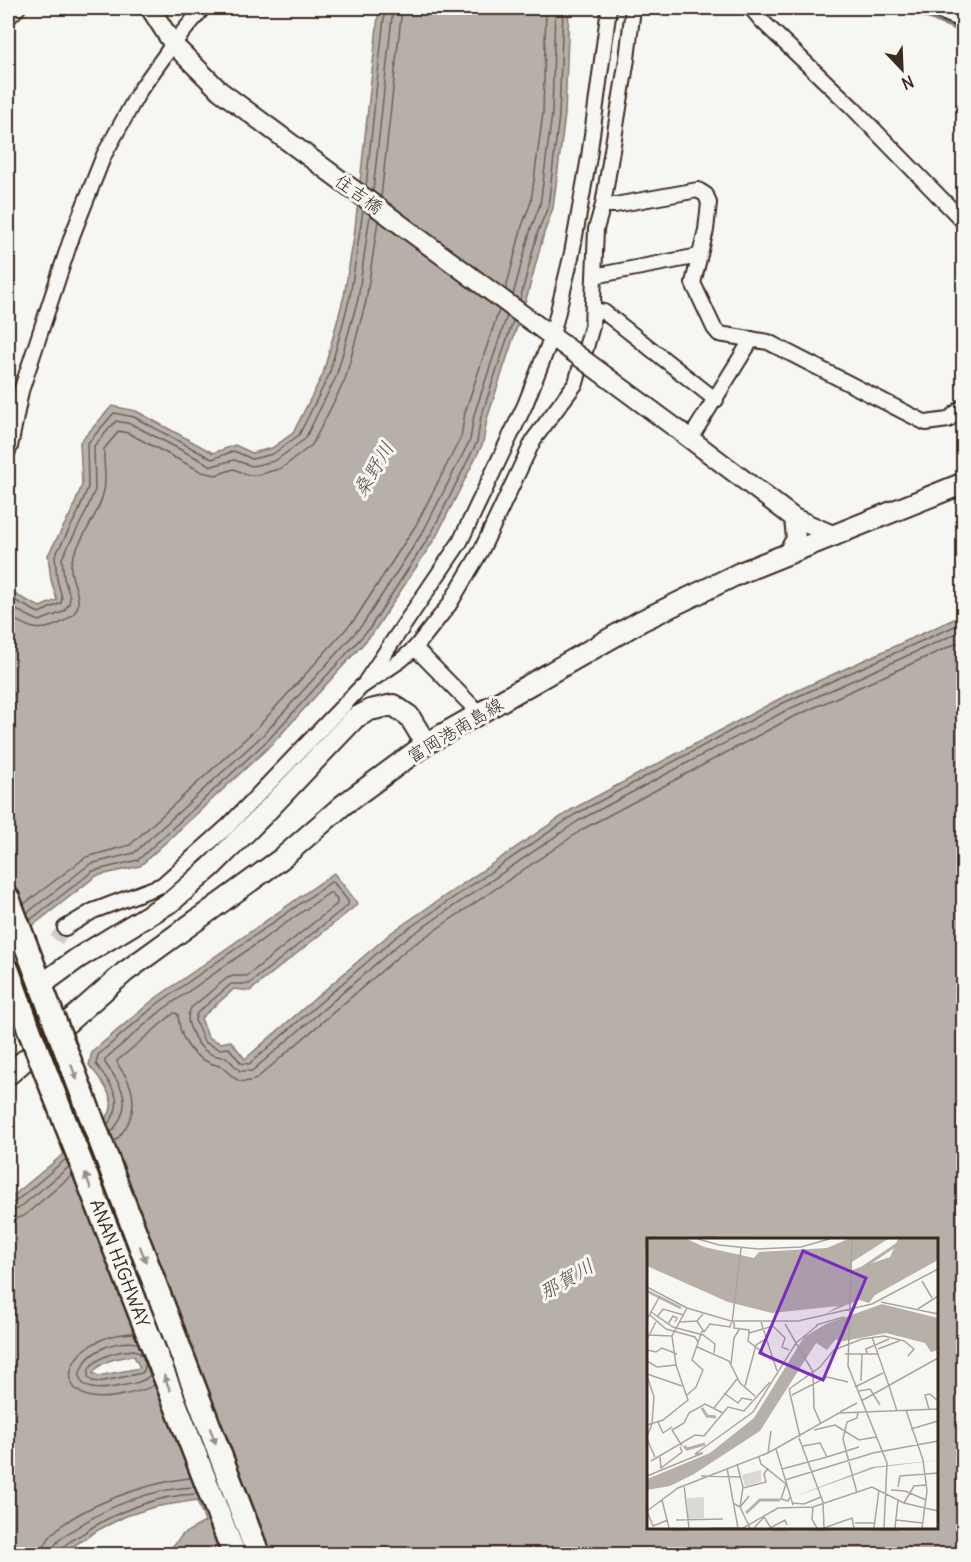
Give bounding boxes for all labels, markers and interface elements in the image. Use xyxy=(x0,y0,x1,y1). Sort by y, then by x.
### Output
north arrow xyxy=(872,39,932,99)
text: N xyxy=(899,71,917,94)
street label: 住吉橋 xyxy=(330,169,388,219)
water label: 桑野川 xyxy=(347,437,399,501)
street label: 富岡港南島線 xyxy=(403,692,507,768)
one-way arrow xyxy=(70,1063,79,1081)
one-way arrow xyxy=(83,1172,93,1190)
street label: ANAN HIGHWAY xyxy=(85,1196,155,1330)
inset map xyxy=(647,1238,938,1529)
one-way arrow xyxy=(139,1245,149,1263)
water label: 那賀川 xyxy=(534,1253,598,1305)
one-way arrow xyxy=(161,1373,171,1391)
one-way arrow xyxy=(209,1427,218,1445)

